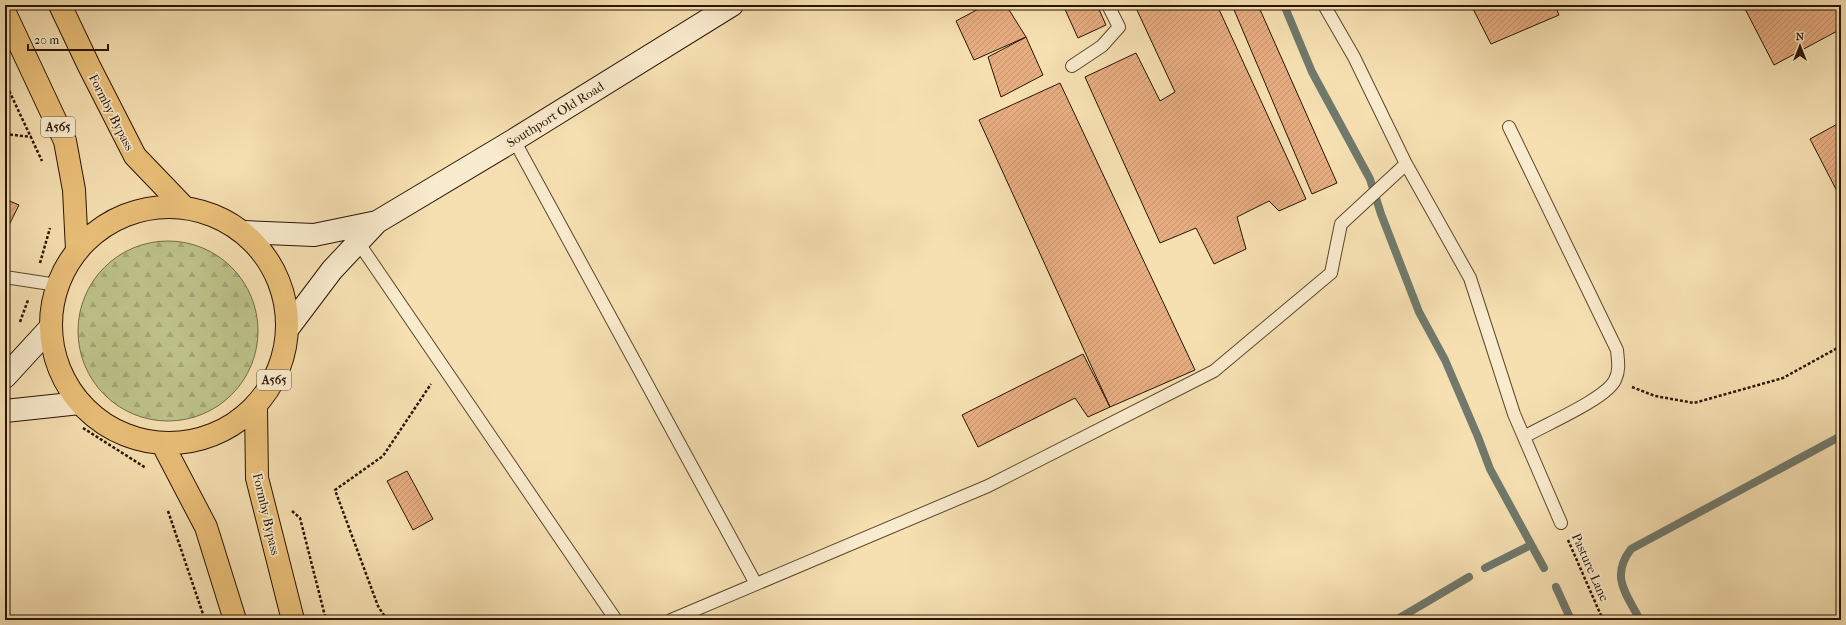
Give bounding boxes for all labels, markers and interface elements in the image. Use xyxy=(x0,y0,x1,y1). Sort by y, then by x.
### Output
scale bar xyxy=(28,26,108,52)
north arrow xyxy=(1780,26,1820,66)
text: N xyxy=(1796,30,1805,43)
text: 20 m xyxy=(34,33,59,47)
street label: Formby Bypass xyxy=(86,71,137,153)
street label: Southport Old Road xyxy=(504,78,607,150)
road number: A565 xyxy=(41,117,75,137)
road number: A565 xyxy=(257,370,291,390)
street label: Formby Bypass xyxy=(250,472,283,557)
street label: Pasture Lane xyxy=(1569,531,1612,604)

